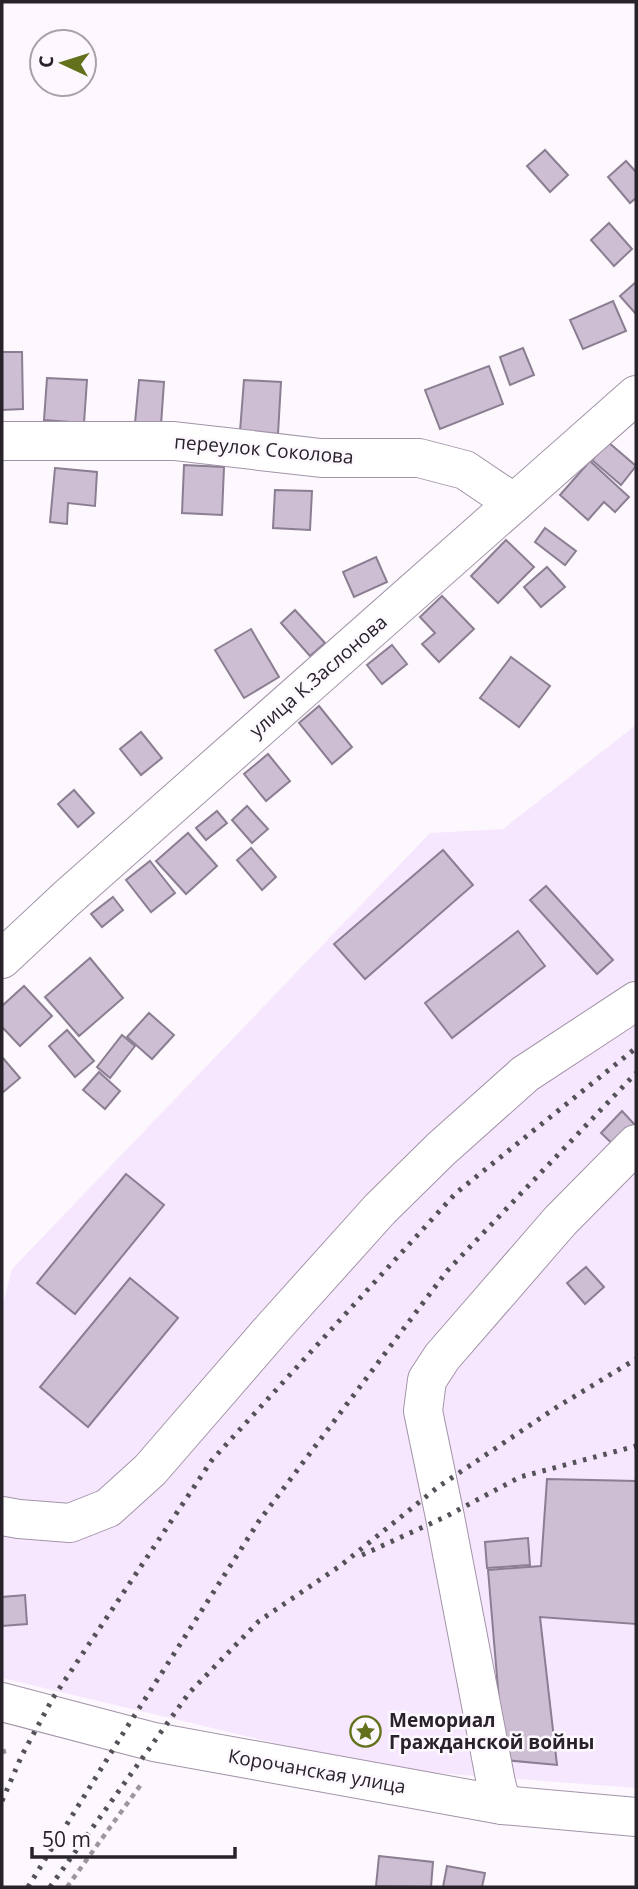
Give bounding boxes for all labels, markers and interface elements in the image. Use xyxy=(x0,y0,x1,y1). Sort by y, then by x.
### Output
north arrow xyxy=(28,28,98,98)
text: С xyxy=(33,55,59,69)
street label: переулок Соколова xyxy=(173,428,355,470)
street label: улица К.Заслонова xyxy=(244,609,392,743)
place label: Мемориал Гражданской войны xyxy=(389,1707,594,1755)
place icon: Мемориал Гражданской войны xyxy=(349,1714,383,1748)
street label: Корочанская улица xyxy=(226,1743,408,1799)
scale bar xyxy=(32,1815,234,1859)
text: 50 m xyxy=(42,1825,91,1853)

